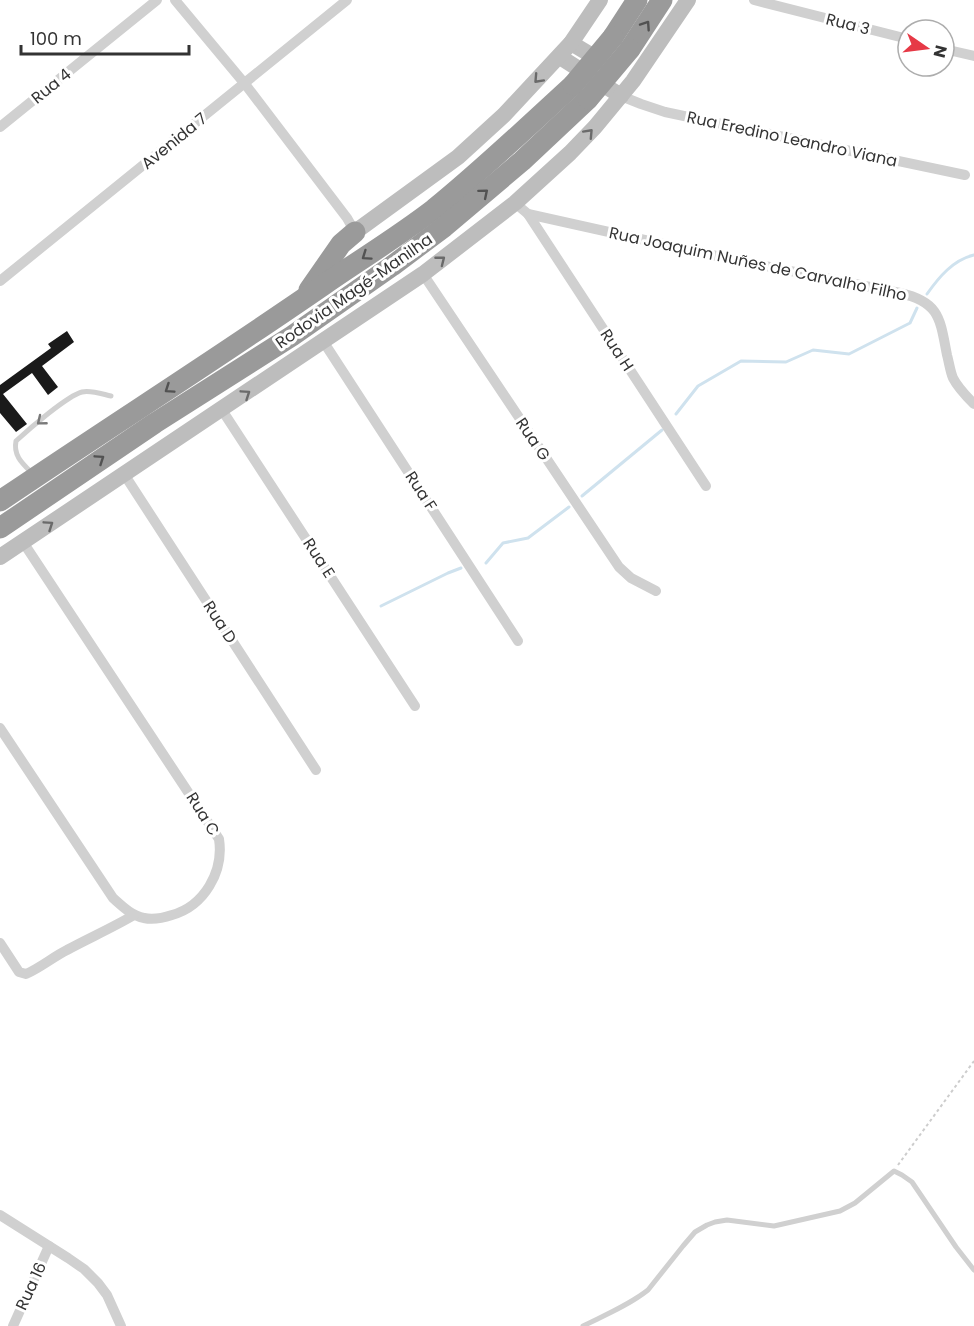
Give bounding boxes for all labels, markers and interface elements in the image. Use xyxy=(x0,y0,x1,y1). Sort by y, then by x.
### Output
street label: Rua 3 xyxy=(824,7,872,41)
scale bar xyxy=(21,18,189,56)
north arrow xyxy=(896,18,956,78)
one-way arrow xyxy=(639,21,650,32)
text: 100 m xyxy=(30,26,82,51)
text: N xyxy=(927,43,953,60)
street label: Rua 4 xyxy=(26,63,76,109)
one-way arrow xyxy=(535,72,546,83)
street label: Rua Eredino Leandro Viana xyxy=(685,105,899,173)
street label: Avenida 7 xyxy=(136,107,212,175)
one-way arrow xyxy=(582,129,593,140)
one-way arrow xyxy=(477,189,488,200)
street label: Rua Joaquim Nuñes de Carvalho Filho xyxy=(607,221,909,307)
street label: Rodovia Magé-Manilha xyxy=(271,228,437,354)
one-way arrow xyxy=(362,249,373,260)
one-way arrow xyxy=(435,256,446,267)
street label: Rua H xyxy=(595,324,639,376)
one-way arrow xyxy=(165,382,176,393)
one-way arrow xyxy=(240,389,250,401)
one-way arrow xyxy=(37,413,48,424)
street label: Rua G xyxy=(510,413,556,465)
one-way arrow xyxy=(93,455,104,466)
street label: Rua F xyxy=(400,467,442,515)
one-way arrow xyxy=(42,521,53,532)
street label: Rua E xyxy=(298,534,340,582)
street label: Rua D xyxy=(198,596,242,648)
street label: Rua C xyxy=(181,788,225,840)
street label: Rua 16 xyxy=(10,1258,52,1314)

